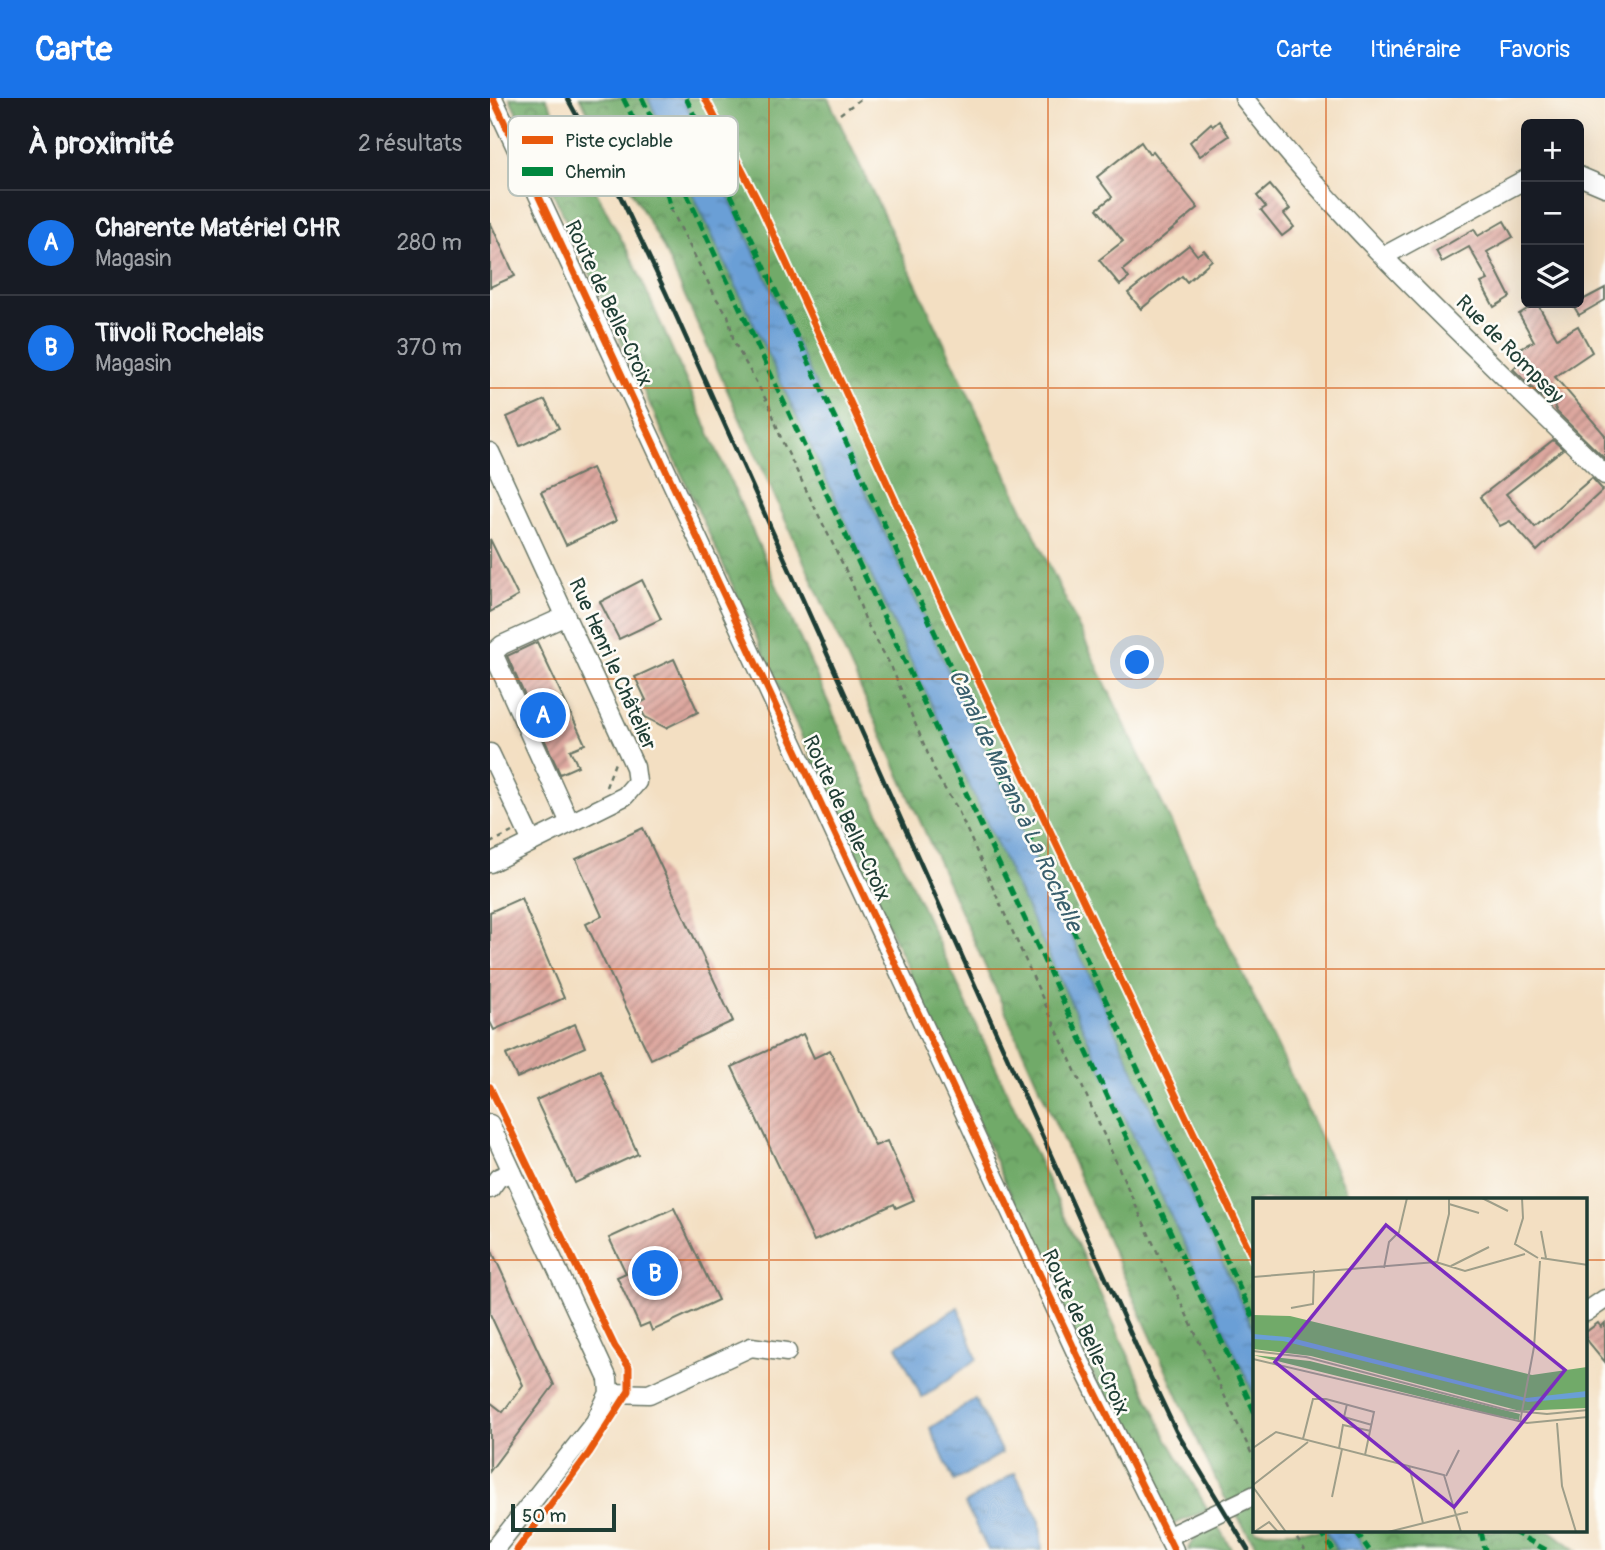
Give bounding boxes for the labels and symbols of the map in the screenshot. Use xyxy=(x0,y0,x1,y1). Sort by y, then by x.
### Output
legend xyxy=(508,116,738,196)
text: Piste cyclable xyxy=(565,129,673,153)
text: Chemin xyxy=(565,160,626,184)
street label: Route de Belle-Croix xyxy=(558,216,659,390)
street label: Rue de Rompsay xyxy=(1450,289,1570,409)
street label: Rue Henri le Châtelier xyxy=(562,574,663,755)
your location xyxy=(1120,645,1154,679)
water label: Canal de Marans à La Rochelle xyxy=(942,665,1090,938)
pin: A xyxy=(520,689,566,741)
street label: Route de Belle-Croix xyxy=(796,731,897,905)
inset map xyxy=(1253,1198,1588,1532)
street label: Route de Belle-Croix xyxy=(1035,1245,1136,1419)
pin: B xyxy=(632,1247,678,1299)
scale bar xyxy=(511,1501,616,1533)

